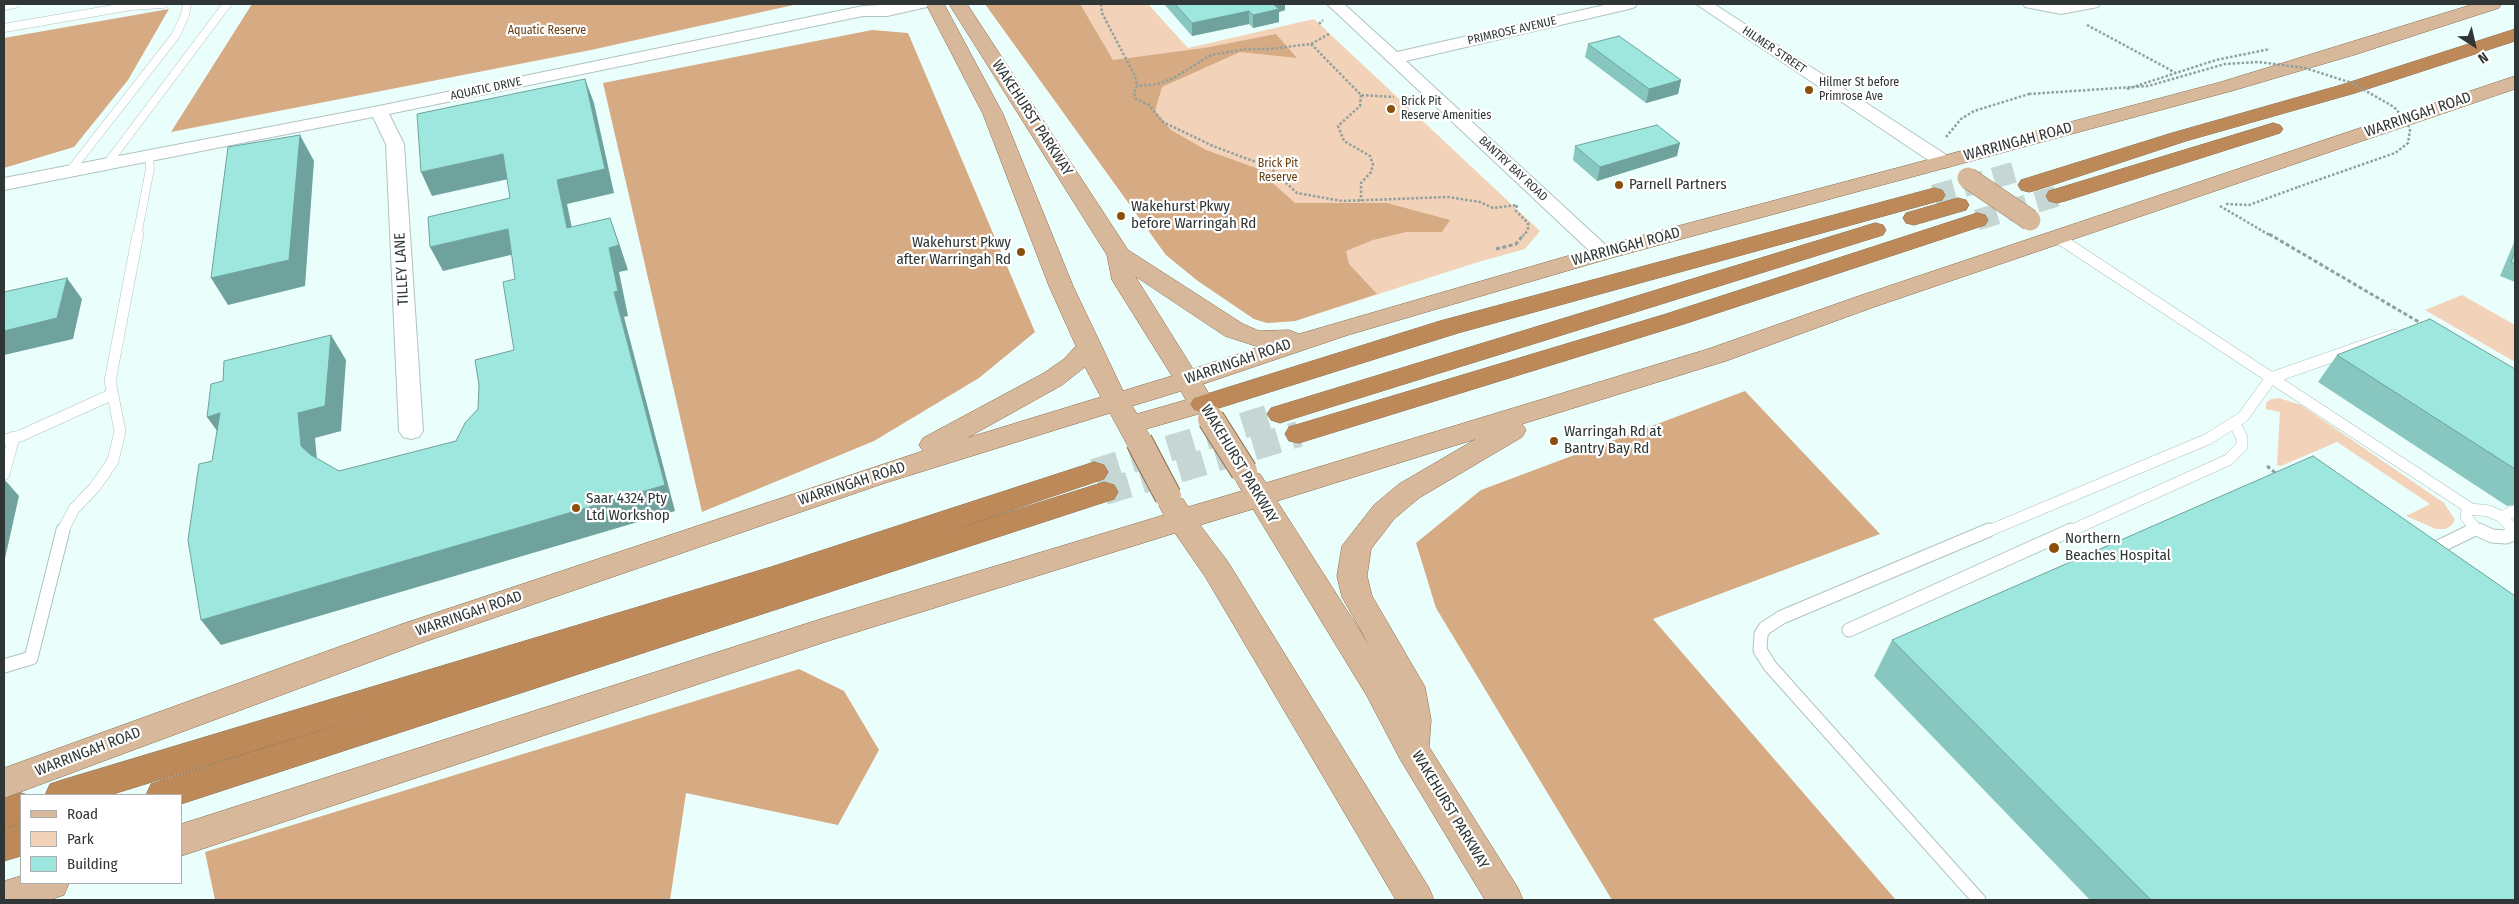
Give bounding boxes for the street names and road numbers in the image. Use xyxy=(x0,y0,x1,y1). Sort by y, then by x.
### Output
street label: PRIMROSE AVENUE xyxy=(1466,14,1558,48)
street label: HILMER STREET xyxy=(1739,23,1809,77)
street label: WAKEHURST PARKWAY xyxy=(988,57,1076,179)
street label: AQUATIC DRIVE xyxy=(449,74,523,104)
street label: WARRINGAH ROAD xyxy=(2362,88,2474,142)
street label: WARRINGAH ROAD xyxy=(1962,119,2074,165)
street label: BANTRY BAY ROAD xyxy=(1476,133,1550,205)
street label: WARRINGAH ROAD xyxy=(1570,224,1682,270)
street label: TILLEY LANE xyxy=(391,232,413,306)
street label: WARRINGAH ROAD xyxy=(1182,335,1294,389)
street label: WAKEHURST PARKWAY xyxy=(1197,402,1281,526)
street label: WARRINGAH ROAD xyxy=(796,458,908,510)
street label: WARRINGAH ROAD xyxy=(413,587,525,641)
street label: WARRINGAH ROAD xyxy=(33,724,143,780)
street label: WAKEHURST PARKWAY xyxy=(1408,748,1492,872)

